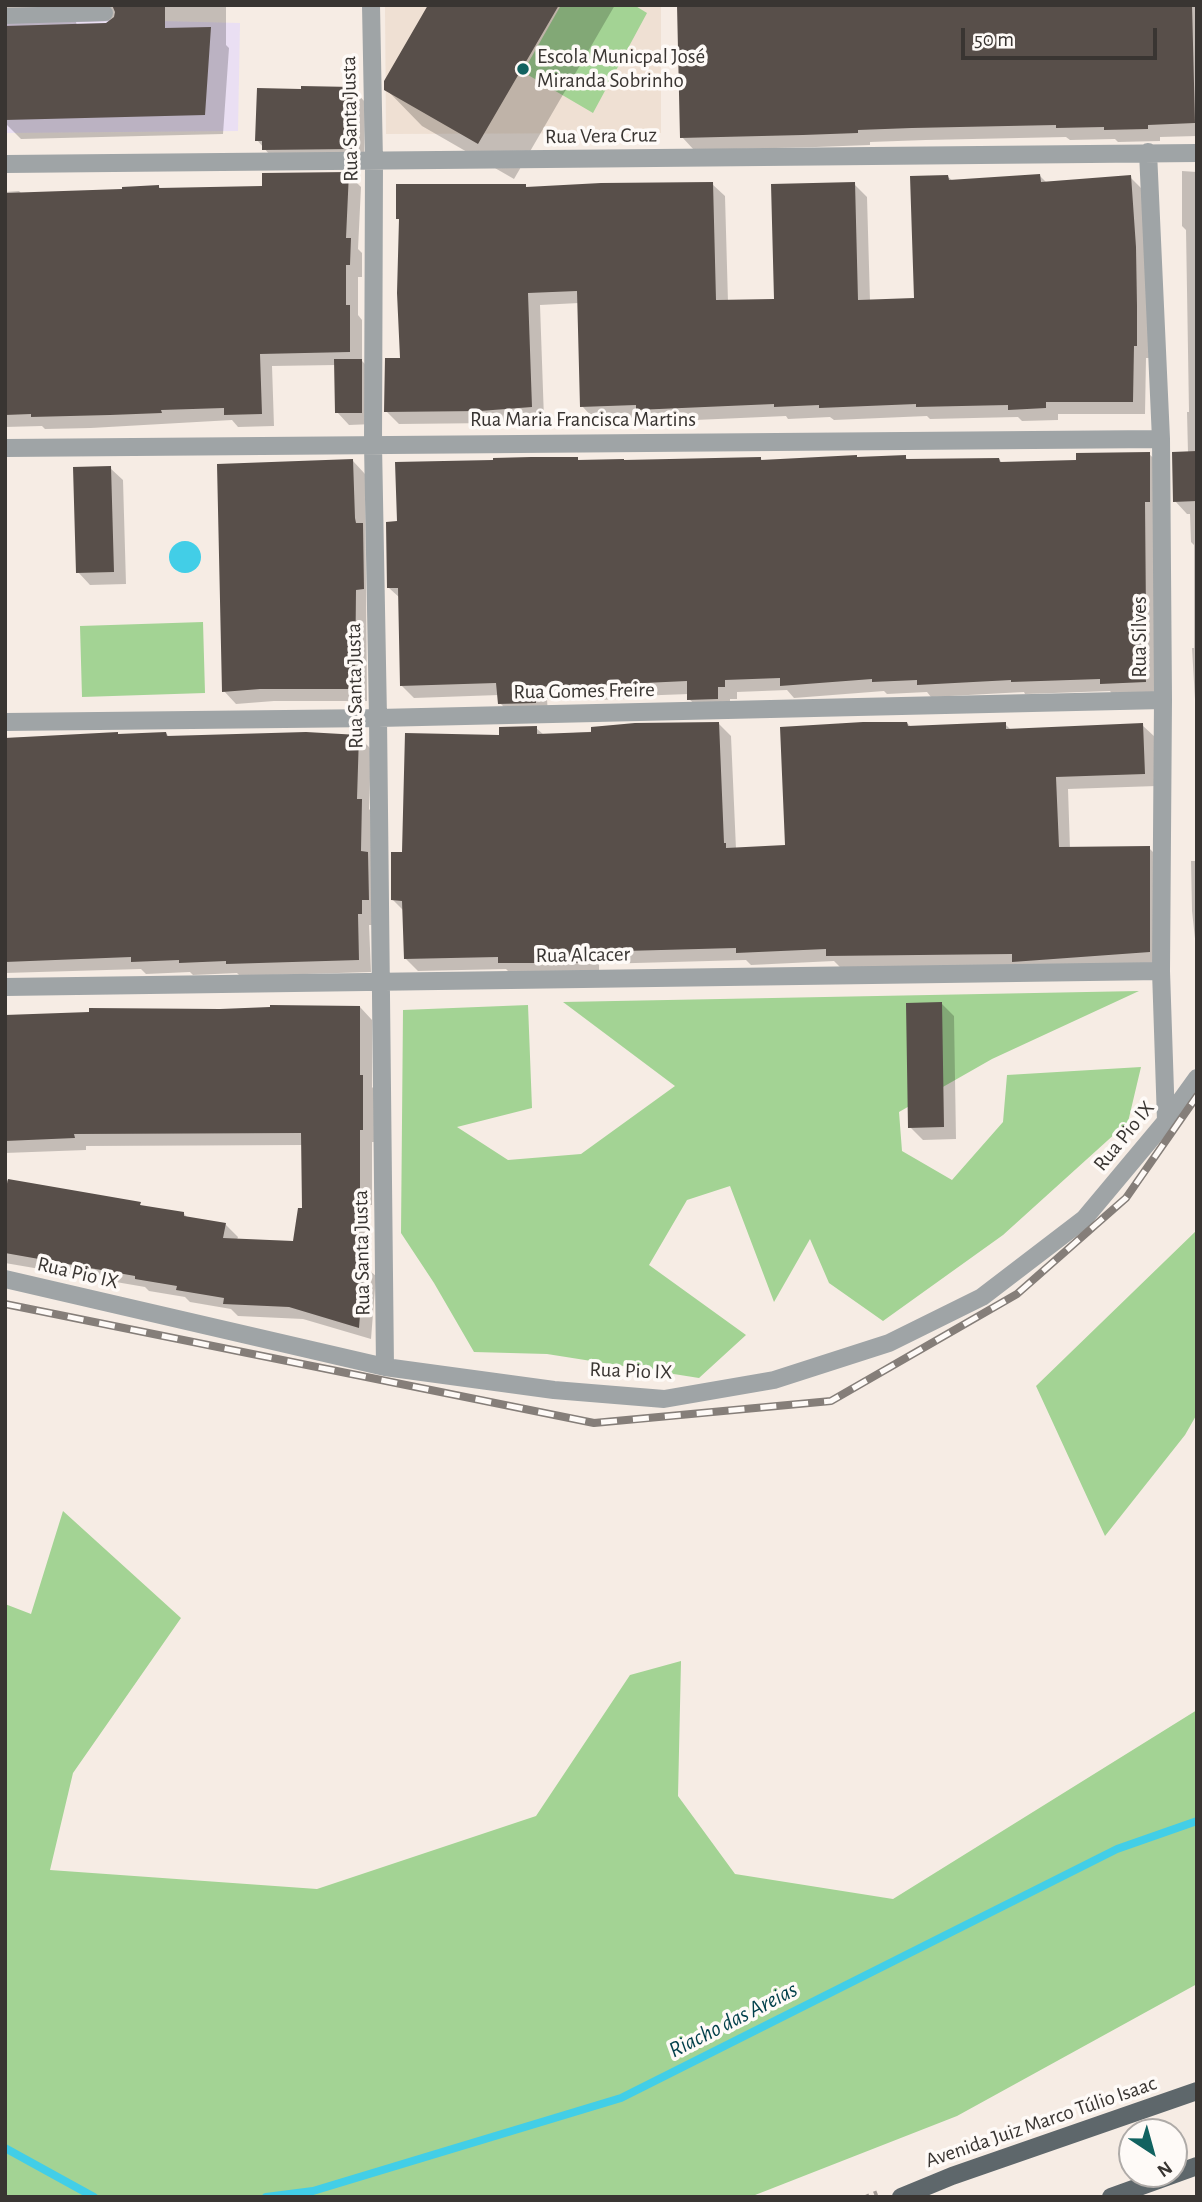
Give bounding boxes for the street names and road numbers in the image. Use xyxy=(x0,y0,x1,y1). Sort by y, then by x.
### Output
street label: Rua Santa Justa xyxy=(336,56,364,182)
street label: Rua Vera Cruz xyxy=(545,122,657,150)
street label: Rua Maria Francisca Martins xyxy=(470,407,696,433)
street label: Rua Silves xyxy=(1127,596,1153,678)
street label: Rua Santa Justa xyxy=(341,623,369,749)
street label: Rua Gomes Freire xyxy=(513,677,655,705)
street label: Rua Alcacer xyxy=(536,942,630,968)
street label: Rua Pio IX xyxy=(1088,1096,1160,1176)
street label: Rua Santa Justa xyxy=(348,1190,376,1316)
street label: Rua Pio IX xyxy=(35,1251,121,1295)
street label: Rua Pio IX xyxy=(589,1357,673,1385)
street label: Avenida Juiz Marco Túlio Isaac xyxy=(922,2071,1160,2173)

